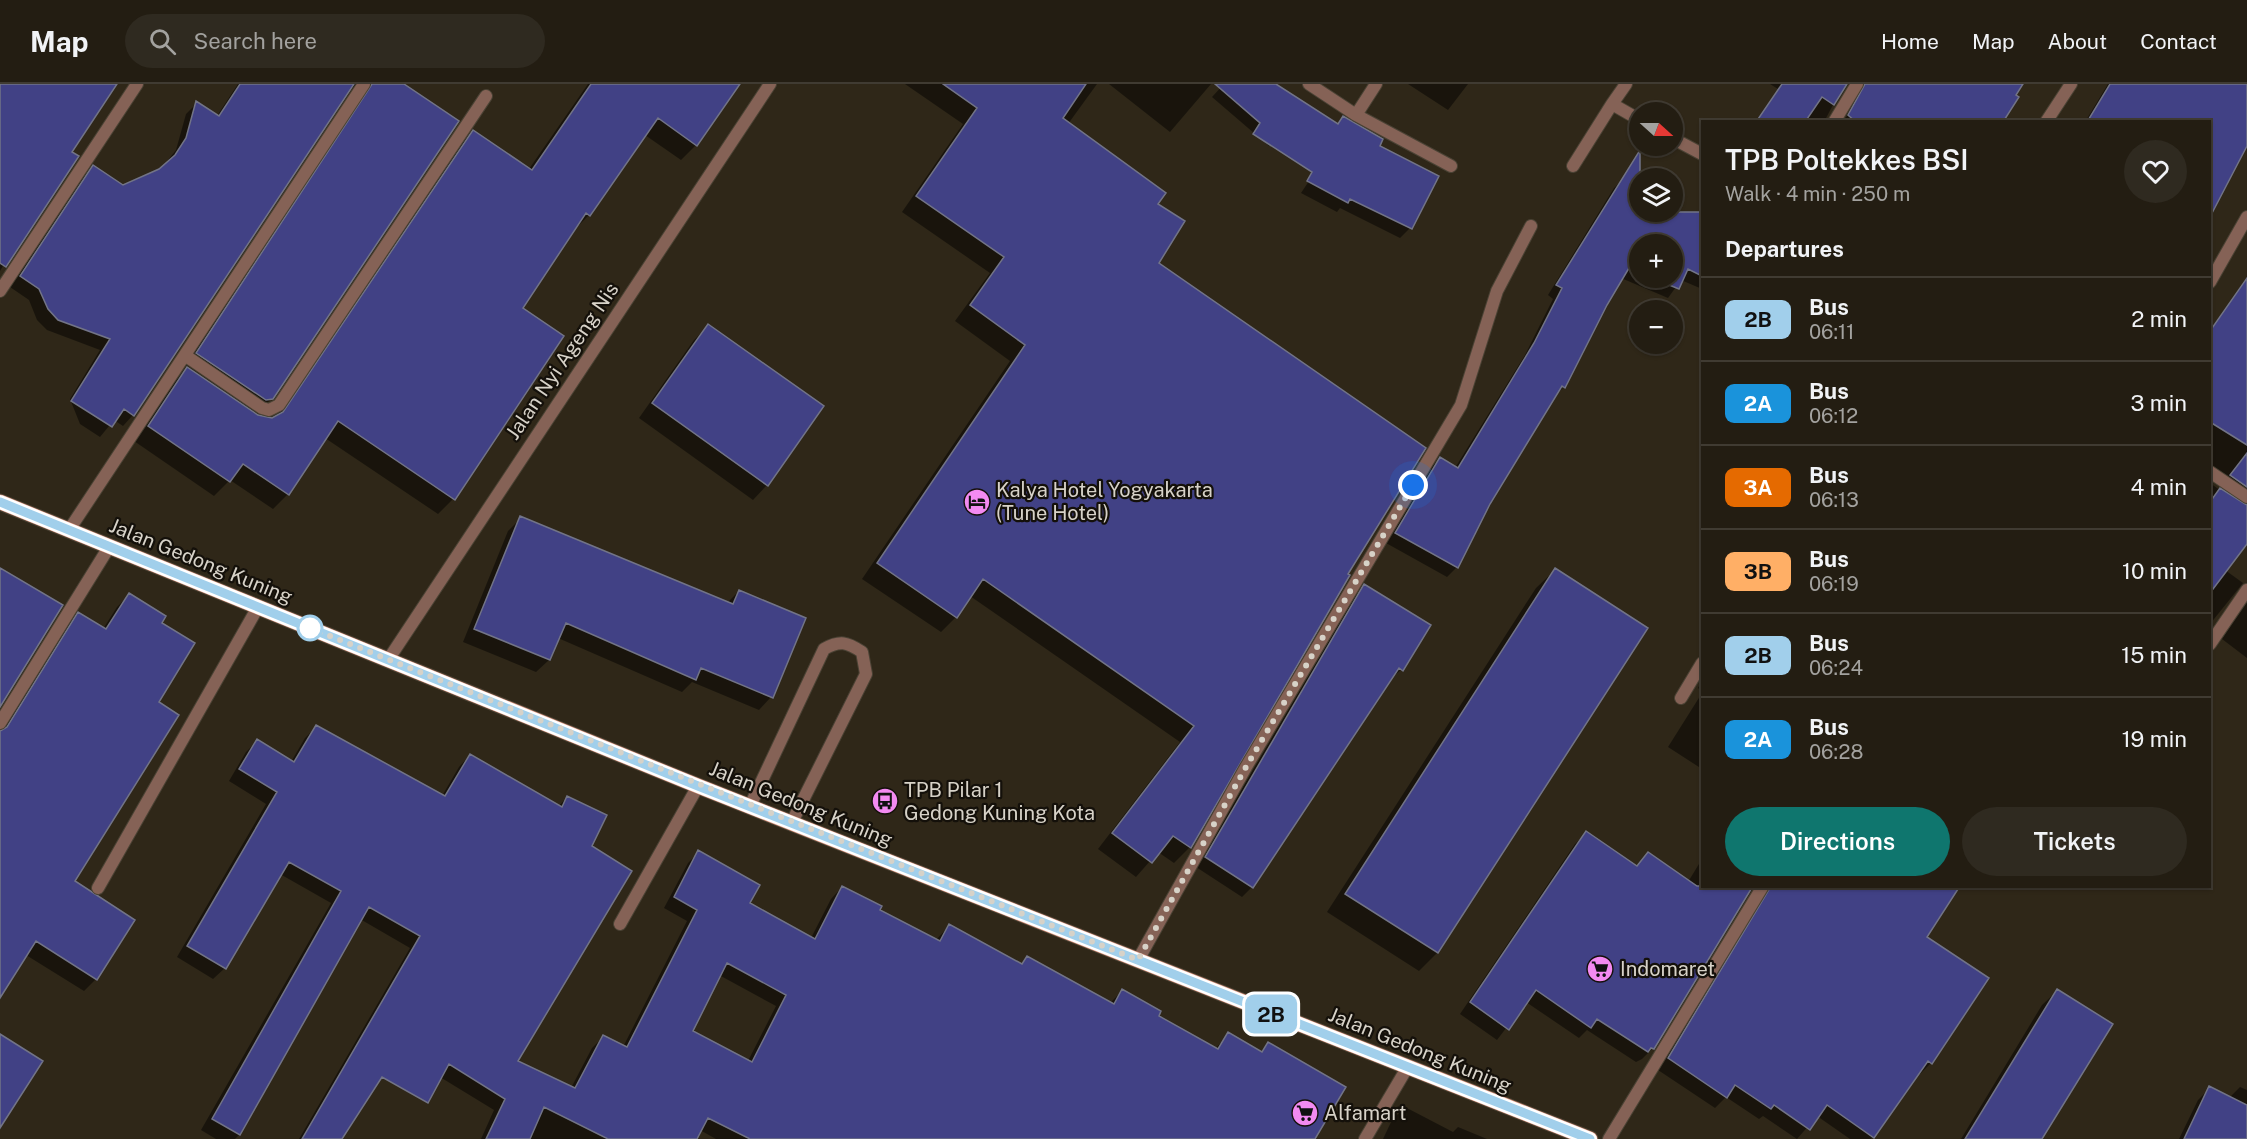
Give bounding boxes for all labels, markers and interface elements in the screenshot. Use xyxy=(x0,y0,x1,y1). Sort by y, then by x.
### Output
search box xyxy=(125,14,545,68)
text: Map xyxy=(30,25,89,58)
icon: search xyxy=(146,25,179,58)
text: Search here xyxy=(194,28,317,54)
text: Home xyxy=(1881,29,1939,54)
text: Map xyxy=(1972,29,2015,54)
text: About xyxy=(2048,29,2107,54)
text: Contact xyxy=(2140,29,2217,54)
north arrow xyxy=(1629,102,1683,156)
map controls xyxy=(1629,102,1683,354)
button: heart xyxy=(2124,140,2187,203)
text: TPB Poltekkes BSI xyxy=(1725,143,1969,176)
button: layers xyxy=(1629,168,1683,222)
text: Walk · 4 min · 250 m xyxy=(1725,182,1910,206)
button: + xyxy=(1629,234,1683,288)
text: Departures xyxy=(1725,236,1844,262)
street label: Jalan Nyi Ageng Nis xyxy=(501,278,623,444)
text: Bus xyxy=(1809,294,1849,320)
button: − xyxy=(1629,300,1683,354)
text: 2 min xyxy=(2131,306,2187,332)
text: 2B xyxy=(1744,307,1772,332)
text: 06:11 xyxy=(1809,320,1854,344)
text: Bus xyxy=(1809,378,1849,404)
text: 3 min xyxy=(2130,390,2187,416)
text: 2A xyxy=(1744,391,1772,416)
text: 06:12 xyxy=(1809,404,1858,428)
text: Bus xyxy=(1809,462,1849,488)
your location xyxy=(1398,470,1428,500)
text: 4 min xyxy=(2131,474,2187,500)
text: 3A xyxy=(1743,475,1773,500)
place label: Kalya Hotel Yogyakarta (Tune Hotel) xyxy=(996,478,1213,525)
hotel icon: Kalya Hotel Yogyakarta (Tune Hotel) xyxy=(962,487,992,517)
text: 06:13 xyxy=(1809,488,1859,512)
street label: Jalan Gedong Kuning xyxy=(106,513,296,609)
text: Bus xyxy=(1809,546,1849,572)
text: 10 min xyxy=(2122,558,2187,584)
text: 3B xyxy=(1744,559,1772,584)
text: 06:19 xyxy=(1809,572,1859,596)
unlabelled marker xyxy=(297,615,323,641)
text: Bus xyxy=(1809,630,1849,656)
text: 15 min xyxy=(2121,642,2187,668)
text: 2B xyxy=(1744,643,1772,668)
text: 06:24 xyxy=(1809,656,1863,680)
text: Bus xyxy=(1809,714,1849,740)
text: 19 min xyxy=(2122,726,2187,752)
text: 2A xyxy=(1744,727,1772,752)
text: 06:28 xyxy=(1809,740,1863,764)
street label: Jalan Gedong Kuning xyxy=(706,756,896,852)
place label: TPB Pilar 1 Gedong Kuning Kota xyxy=(904,778,1095,825)
bus stop icon: TPB Pilar 1 Gedong Kuning Kota xyxy=(870,786,900,816)
button: Directions xyxy=(1725,807,1950,876)
button: Tickets xyxy=(1962,807,2187,876)
supermarket icon: Indomaret xyxy=(1585,954,1615,984)
place label: Indomaret xyxy=(1620,957,1715,981)
line badge: 2B xyxy=(1244,994,1298,1034)
text: 2B xyxy=(1257,1002,1285,1027)
street label: Jalan Gedong Kuning xyxy=(1325,1002,1515,1098)
supermarket icon: Alfamart xyxy=(1290,1098,1320,1128)
place label: Alfamart xyxy=(1324,1101,1406,1125)

